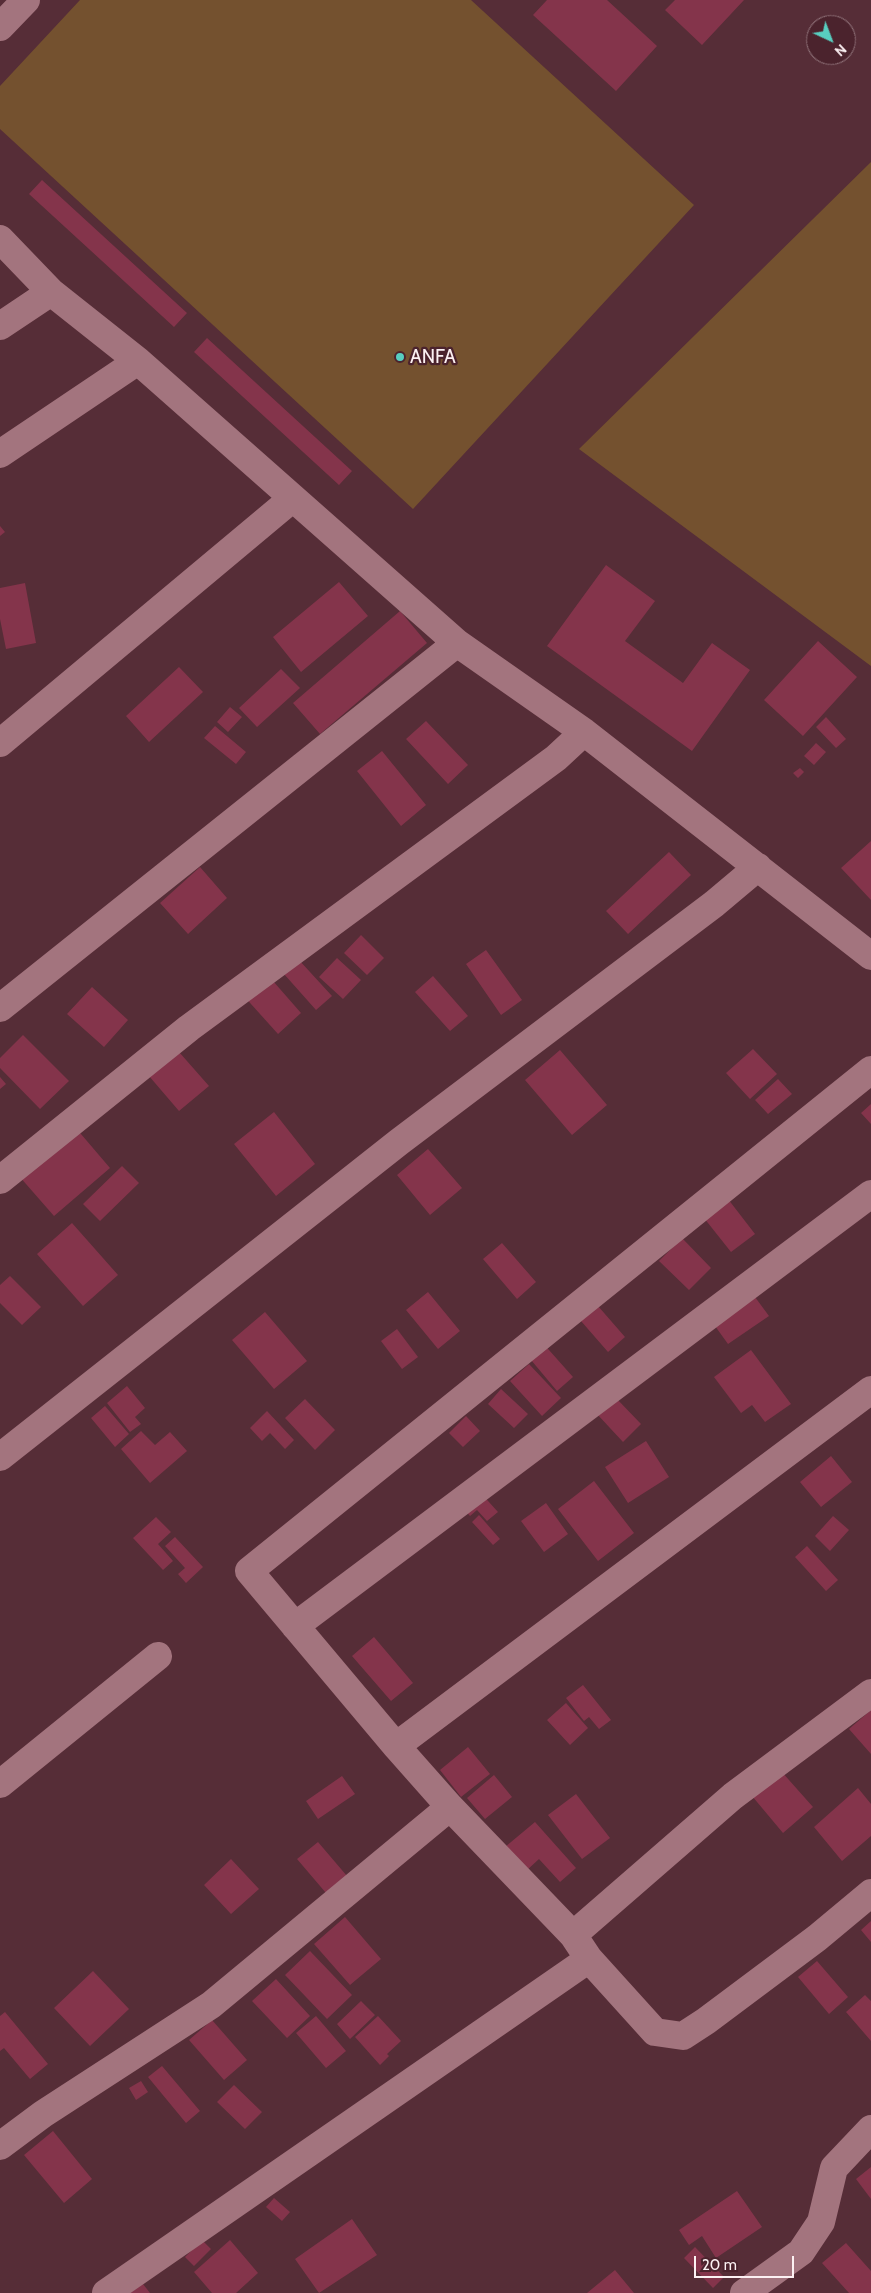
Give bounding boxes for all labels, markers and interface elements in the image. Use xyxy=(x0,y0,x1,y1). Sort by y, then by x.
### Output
north arrow xyxy=(806,15,856,65)
text: N xyxy=(831,40,850,60)
place label: ANFA xyxy=(410,346,456,368)
marker: ANFA xyxy=(394,351,406,363)
scale bar xyxy=(696,2246,796,2278)
text: 20 m xyxy=(702,2256,737,2274)

